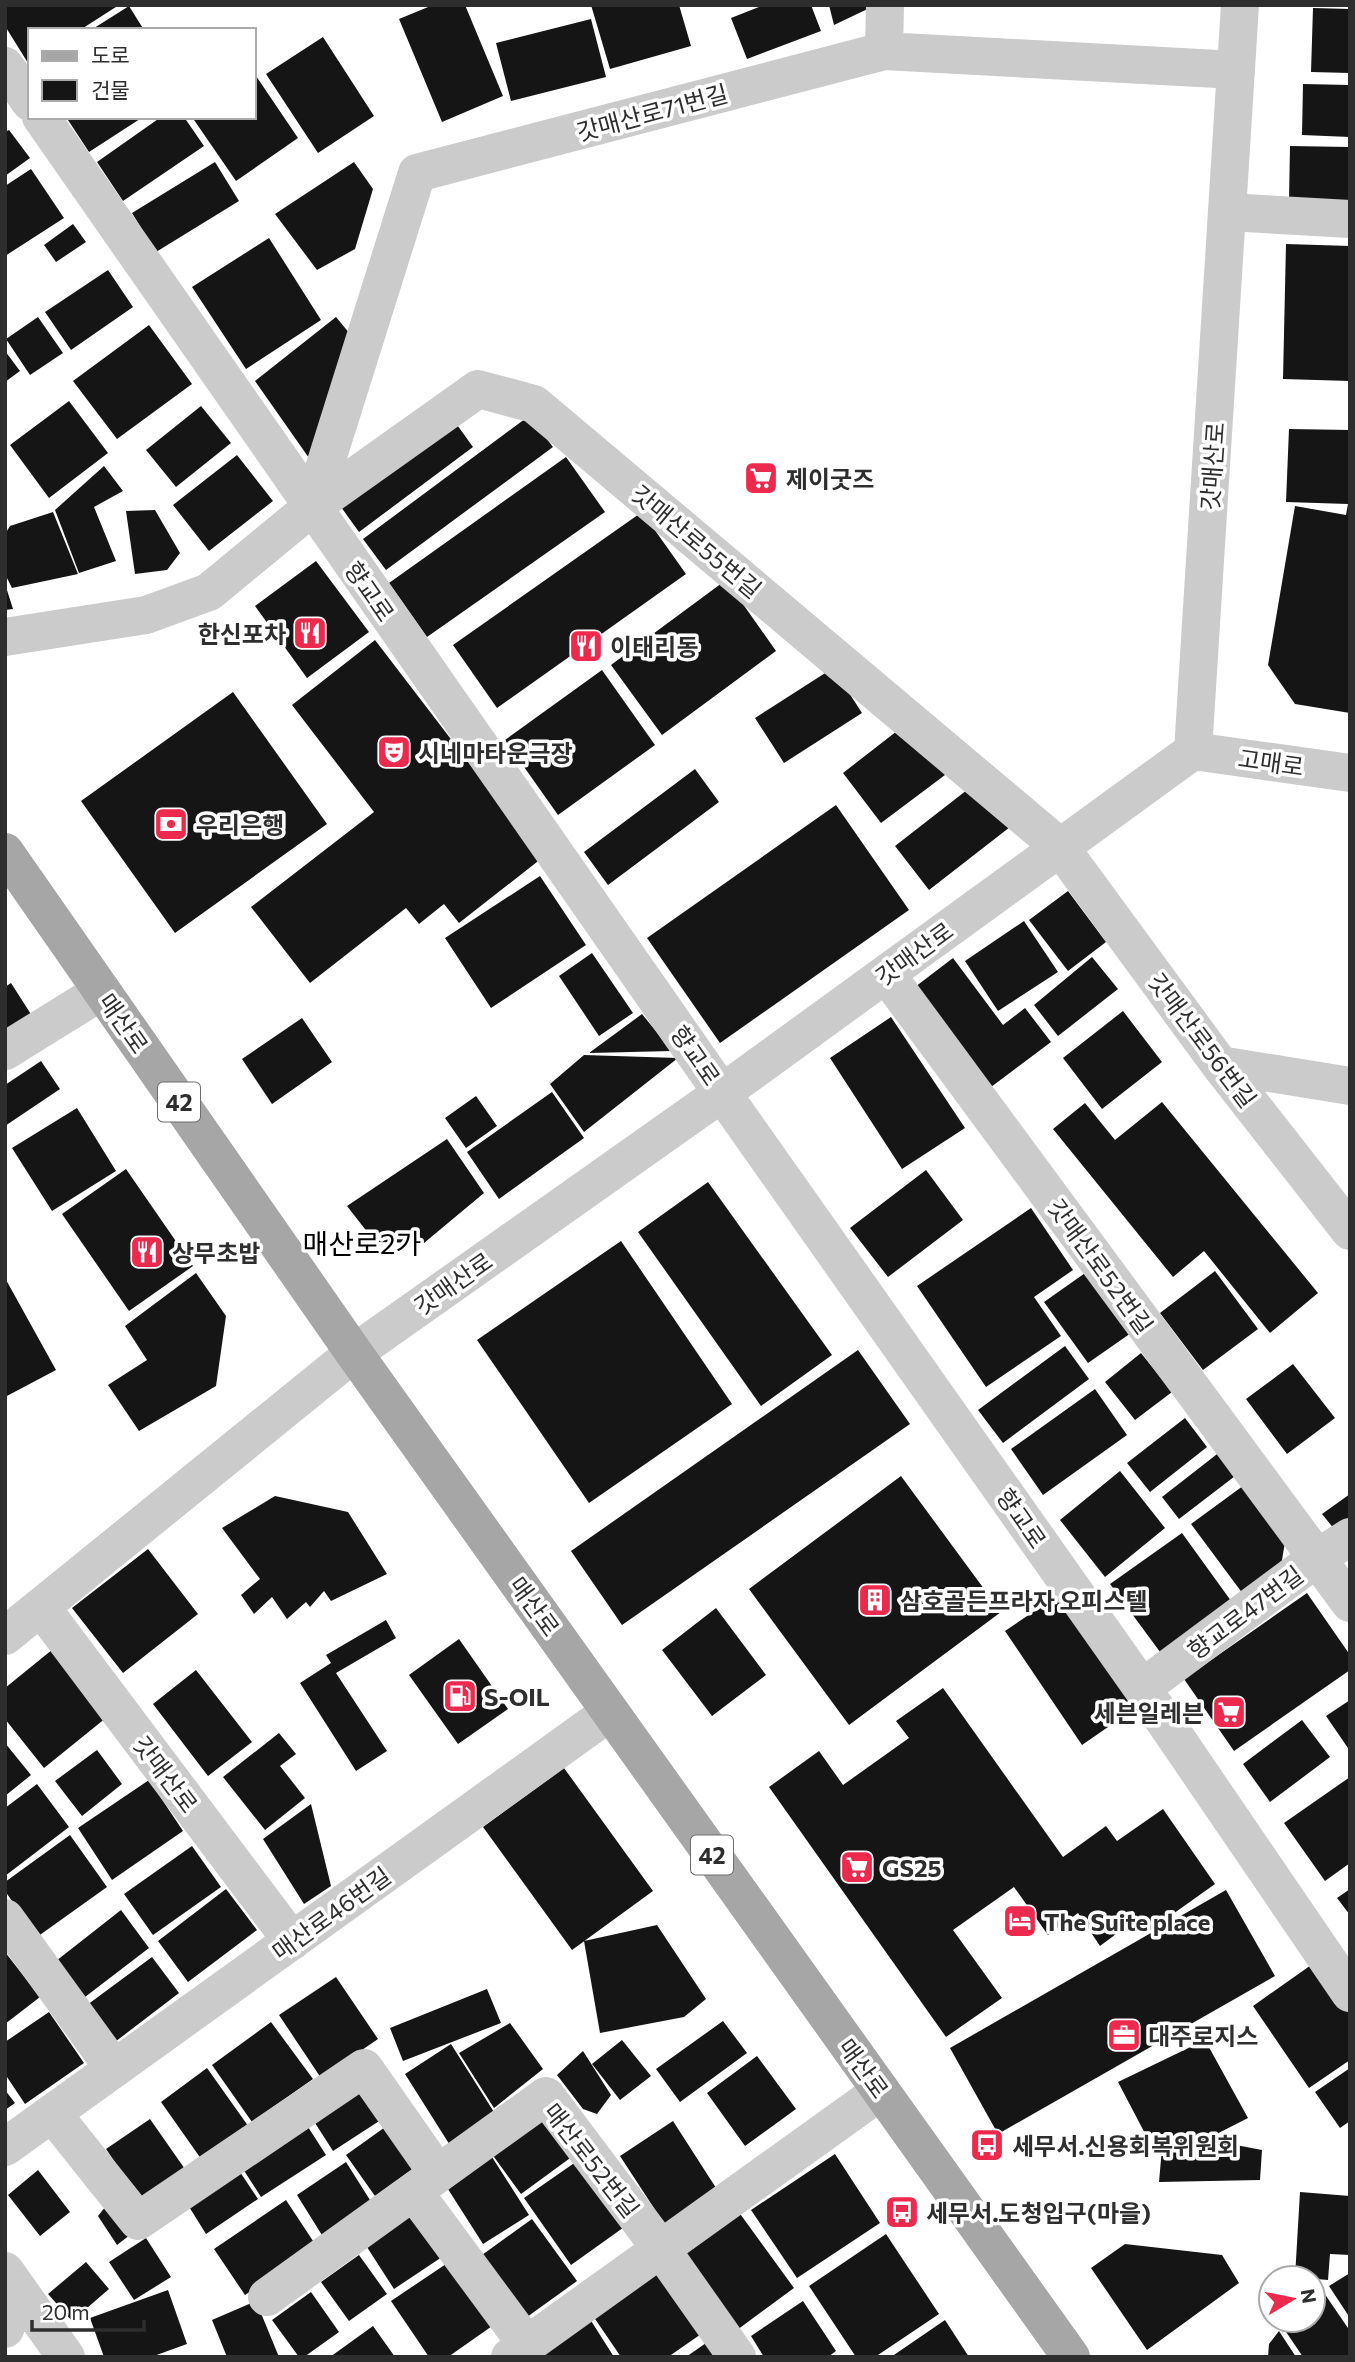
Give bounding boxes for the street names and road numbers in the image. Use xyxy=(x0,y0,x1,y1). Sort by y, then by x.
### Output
street label: 갓매산로71번길 xyxy=(573,78,731,146)
street label: 갓매산로 xyxy=(1194,421,1230,511)
street label: 갓매산로55번길 xyxy=(626,478,768,604)
street label: 향교로 xyxy=(339,556,401,626)
street label: 고매로 xyxy=(1236,743,1306,781)
street label: 갓매산로 xyxy=(870,915,958,991)
street label: 갓매산로56번길 xyxy=(1143,967,1263,1113)
street label: 매산로 xyxy=(93,988,155,1058)
street label: 향교로 xyxy=(665,1020,727,1090)
road number: 42 xyxy=(158,1082,200,1121)
street label: 갓매산로52번길 xyxy=(1042,1193,1160,1339)
street label: 갓매산로 xyxy=(409,1246,497,1320)
street label: 향교로 xyxy=(991,1483,1053,1553)
street label: 향교로47번길 xyxy=(1182,1559,1308,1665)
street label: 매산로 xyxy=(504,1571,566,1641)
street label: 갓매산로 xyxy=(128,1730,204,1818)
road number: 42 xyxy=(691,1836,733,1874)
street label: 매산로46번길 xyxy=(266,1860,396,1966)
street label: 매산로 xyxy=(833,2033,895,2103)
street label: 매산로52번길 xyxy=(538,2097,646,2223)

